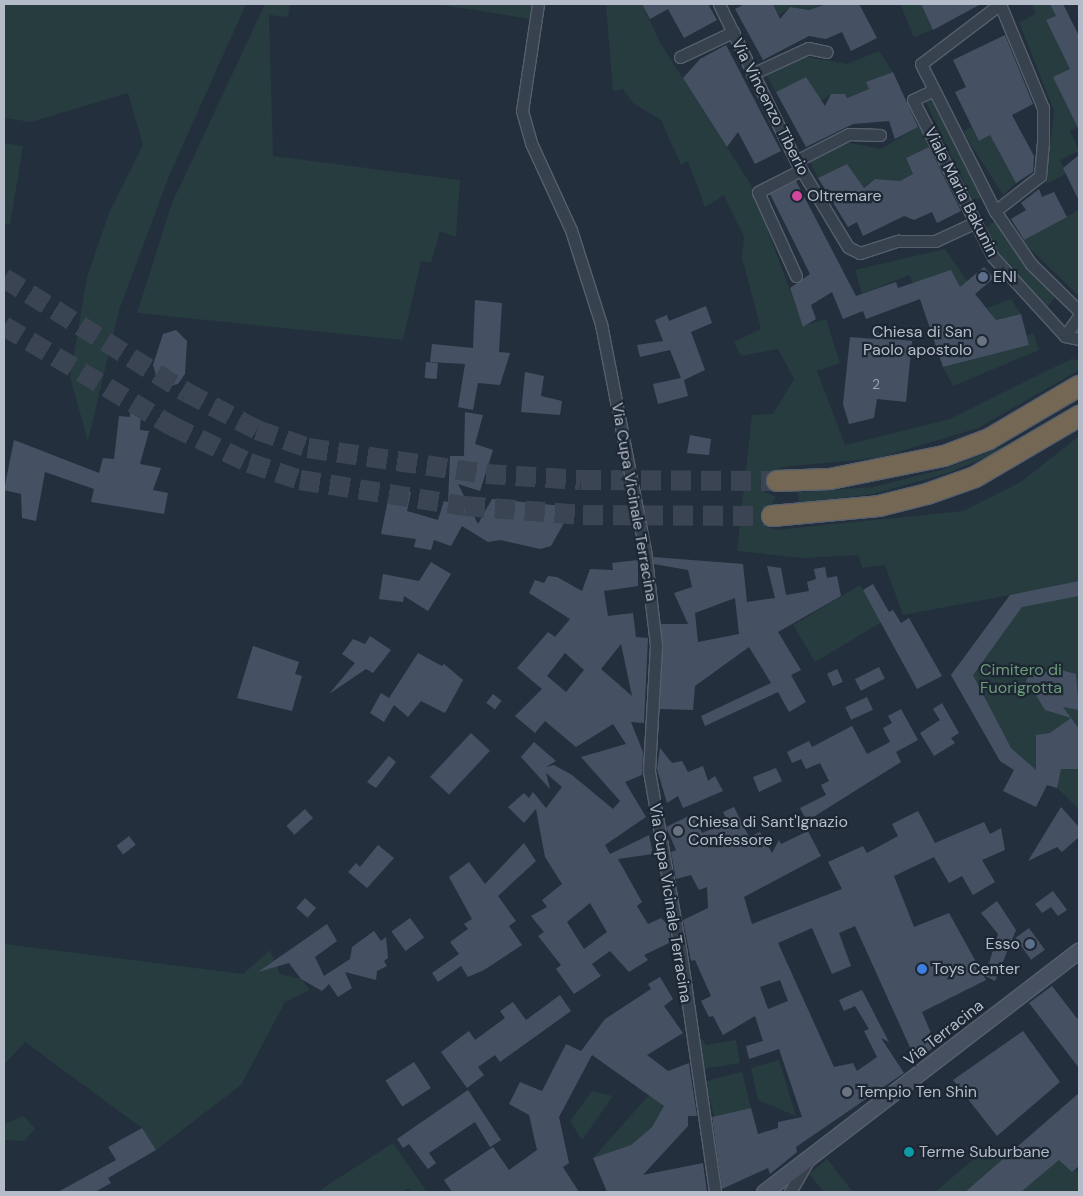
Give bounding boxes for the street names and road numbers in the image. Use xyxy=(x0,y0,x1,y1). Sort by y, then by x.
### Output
street label: Via Vincenzo Tiberio xyxy=(727,35,813,179)
street label: Viale Maria Bakunin xyxy=(920,124,1002,260)
street label: Via Cupa Vicinale Terracina xyxy=(607,401,661,603)
street label: Via Cupa Vicinale Terracina xyxy=(645,802,695,1004)
street label: Via Terracina xyxy=(900,996,988,1070)

